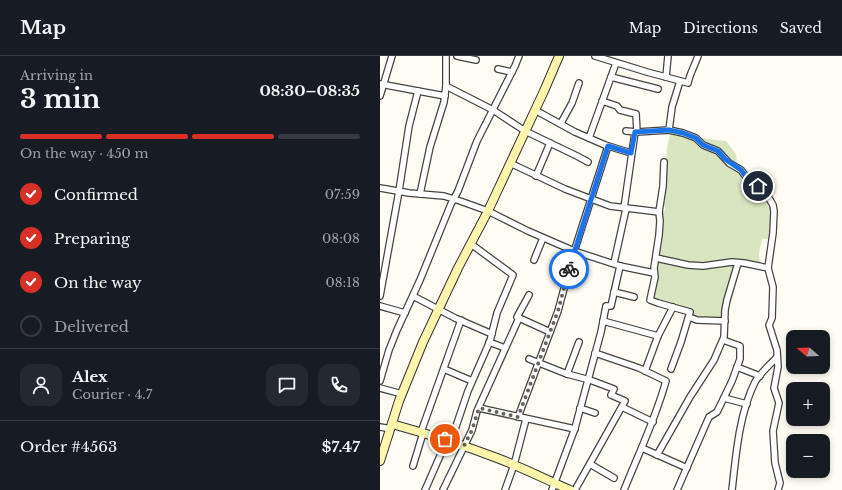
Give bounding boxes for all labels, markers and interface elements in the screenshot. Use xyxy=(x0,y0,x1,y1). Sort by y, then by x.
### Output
text: Map xyxy=(20,16,66,39)
text: Map xyxy=(629,19,661,37)
text: Directions xyxy=(683,19,758,37)
text: Saved xyxy=(780,19,822,37)
text: Arriving in xyxy=(20,67,93,84)
text: 08:30–08:35 xyxy=(259,81,360,100)
text: 3 min xyxy=(20,83,101,115)
text: On the way · 450 m xyxy=(20,145,149,162)
pin xyxy=(741,169,775,203)
icon: home xyxy=(747,175,769,197)
icon: check xyxy=(20,183,42,205)
text: Confirmed xyxy=(54,185,138,204)
text: 07:59 xyxy=(325,186,360,203)
icon: check xyxy=(20,227,42,249)
text: Preparing xyxy=(54,229,130,248)
text: 08:08 xyxy=(322,230,360,247)
courier xyxy=(549,249,589,289)
icon: bike xyxy=(558,258,580,280)
icon: check xyxy=(20,271,42,293)
text: On the way xyxy=(54,273,142,292)
text: 08:18 xyxy=(325,274,360,291)
text: Delivered xyxy=(54,317,129,336)
north arrow xyxy=(786,330,830,374)
map controls xyxy=(786,330,830,478)
button: person xyxy=(20,364,62,406)
button: chat xyxy=(266,364,308,406)
button: phone xyxy=(318,364,360,406)
text: Alex xyxy=(72,367,108,386)
button: + xyxy=(786,382,830,426)
text: Courier · 4.7 xyxy=(72,386,152,403)
pin xyxy=(428,422,462,456)
icon: bag xyxy=(434,428,456,450)
button: − xyxy=(786,434,830,478)
text: Order #4563 xyxy=(20,437,117,456)
text: $7.47 xyxy=(322,437,360,456)

